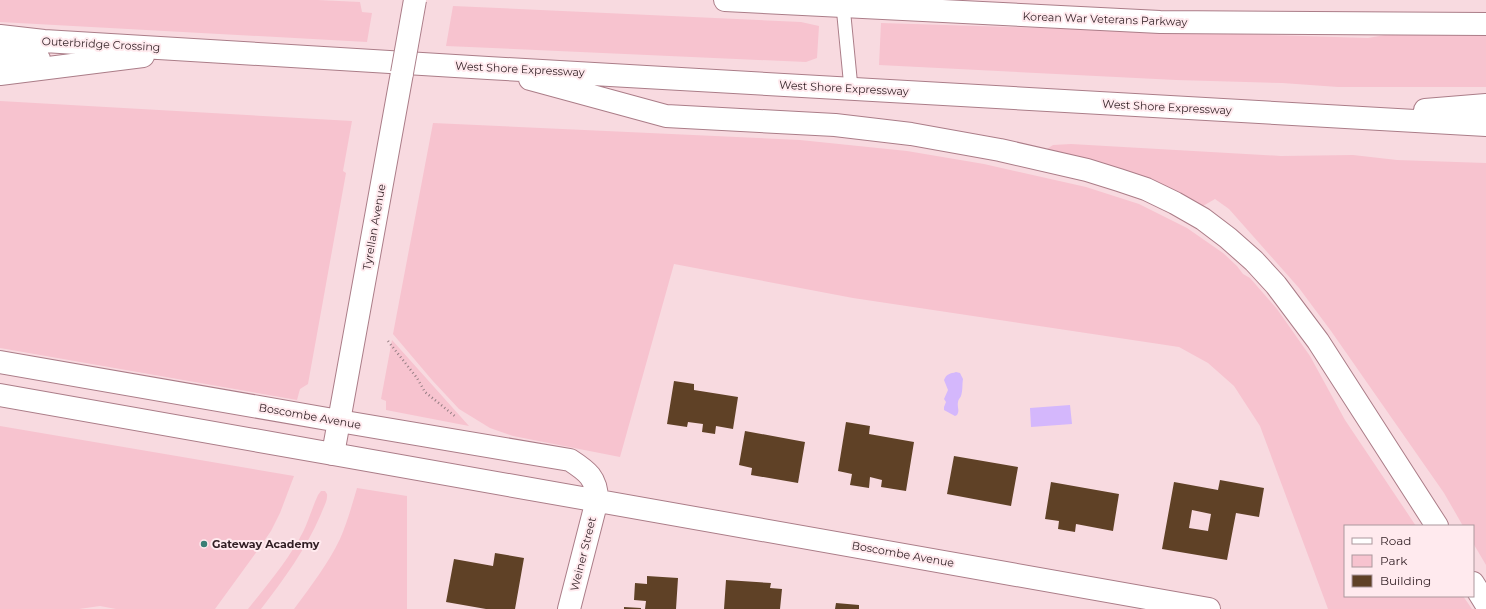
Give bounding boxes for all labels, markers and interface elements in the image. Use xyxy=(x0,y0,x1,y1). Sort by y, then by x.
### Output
street label: Korean War Veterans Parkway xyxy=(1022,9,1188,29)
street label: Outerbridge Crossing xyxy=(41,34,161,54)
street label: West Shore Expressway xyxy=(455,59,585,79)
street label: West Shore Expressway xyxy=(779,78,909,98)
street label: West Shore Expressway xyxy=(1102,97,1232,117)
street label: Tyrellan Avenue xyxy=(360,182,389,271)
street label: Boscombe Avenue xyxy=(258,400,363,432)
street label: Weiner Street xyxy=(567,515,599,592)
legend xyxy=(1344,525,1474,597)
text: Road xyxy=(1380,533,1411,548)
place label: Gateway Academy xyxy=(212,537,320,551)
street label: Boscombe Avenue xyxy=(851,538,956,570)
marker: Gateway Academy xyxy=(199,539,209,549)
text: Park xyxy=(1380,553,1408,568)
text: Building xyxy=(1380,573,1431,588)

